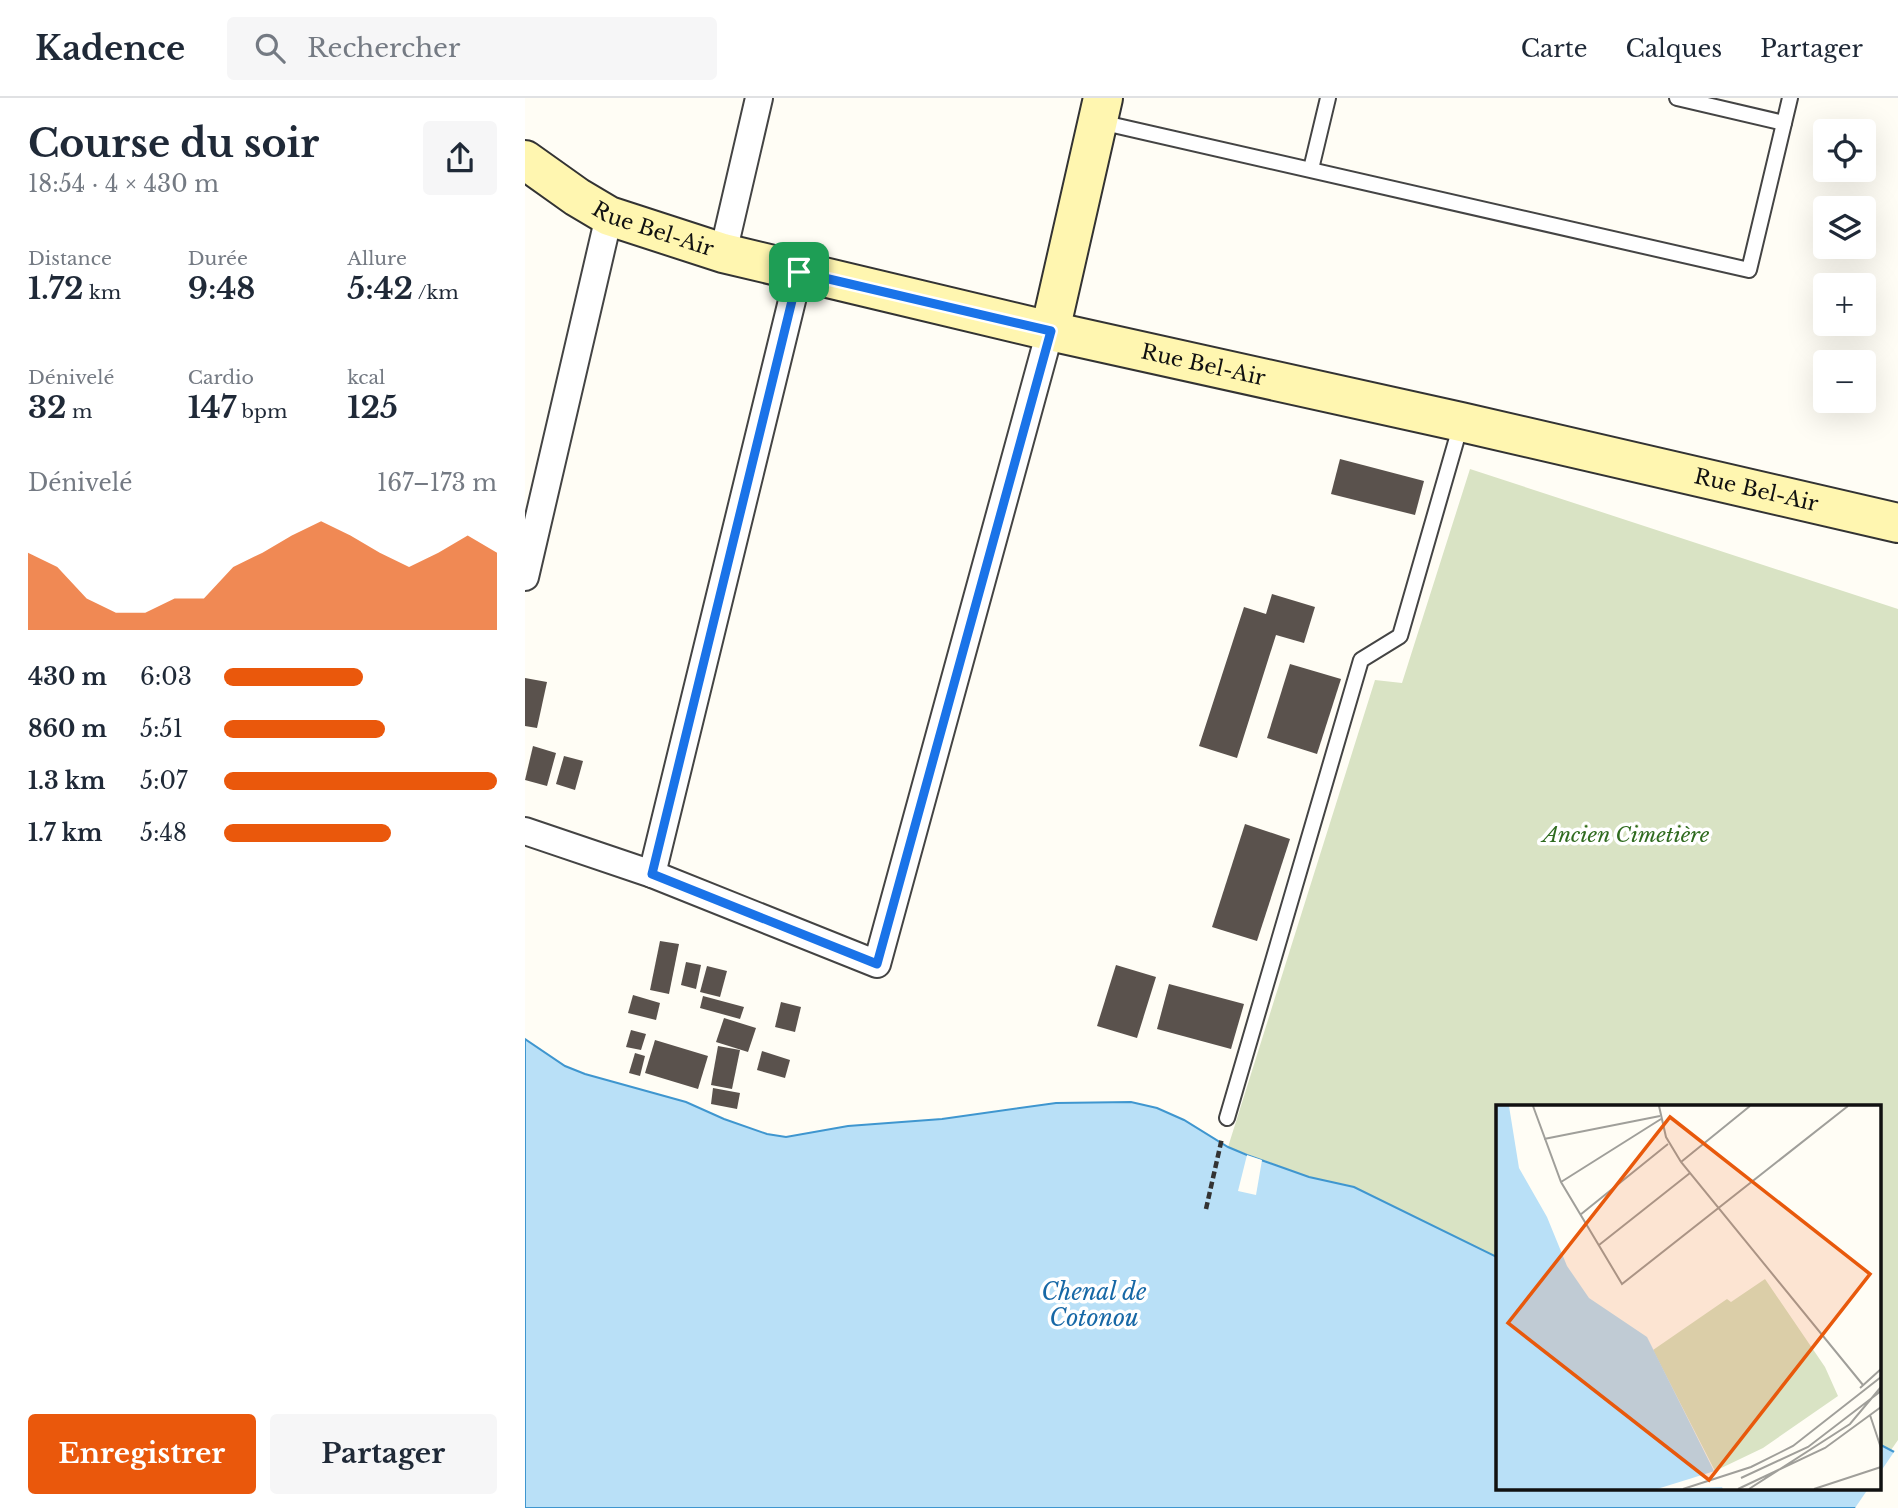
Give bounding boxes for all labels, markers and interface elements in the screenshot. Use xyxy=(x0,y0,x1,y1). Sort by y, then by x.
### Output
search box xyxy=(227,17,717,80)
text: Kadence xyxy=(35,28,185,69)
icon: search xyxy=(251,29,289,67)
text: Rechercher xyxy=(307,32,460,64)
text: Carte xyxy=(1521,34,1587,63)
text: Calques xyxy=(1625,34,1722,63)
text: Partager xyxy=(1760,34,1863,63)
map controls xyxy=(1813,119,1876,413)
button: locate xyxy=(1813,119,1876,182)
text: Course du soir xyxy=(28,120,319,167)
button: share xyxy=(423,121,497,195)
text: 18:54 · 4 × 430 m xyxy=(28,170,219,198)
street label: Rue Bel-Air xyxy=(588,196,717,262)
button: layers xyxy=(1813,196,1876,259)
pin xyxy=(769,242,829,302)
text: Distance xyxy=(28,247,112,270)
text: Durée xyxy=(188,247,248,270)
text: Allure xyxy=(347,247,407,270)
icon: arrive xyxy=(780,253,818,291)
text: 1.72 xyxy=(28,270,84,307)
text: 9:48 xyxy=(188,270,255,307)
text: 5:42 xyxy=(347,270,413,307)
button: + xyxy=(1813,273,1876,336)
text: km xyxy=(84,281,121,304)
text: /km xyxy=(413,281,459,304)
street label: Rue Bel-Air xyxy=(1139,339,1268,391)
button: − xyxy=(1813,350,1876,413)
text: Dénivelé xyxy=(28,366,114,389)
text: Cardio xyxy=(188,366,254,389)
text: kcal xyxy=(347,366,385,389)
text: 32 xyxy=(28,389,67,426)
text: 147 xyxy=(188,389,236,426)
text: 125 xyxy=(347,389,398,426)
text: m xyxy=(67,400,92,423)
text: bpm xyxy=(236,400,287,423)
street label: Rue Bel-Air xyxy=(1692,463,1821,517)
text: Dénivelé xyxy=(28,469,132,497)
text: 167–173 m xyxy=(377,469,497,497)
text: 430 m xyxy=(28,663,107,691)
text: 6:03 xyxy=(140,663,192,691)
text: 860 m xyxy=(28,715,107,743)
text: 5:51 xyxy=(140,715,183,743)
text: 1.3 km xyxy=(28,767,106,795)
text: 5:07 xyxy=(140,767,188,795)
text: 1.7 km xyxy=(28,819,102,847)
text: 5:48 xyxy=(140,819,187,847)
park label: Ancien Cimetière xyxy=(1540,822,1710,848)
inset map xyxy=(1496,1105,1881,1490)
water label: Chenal de Cotonou xyxy=(1042,1278,1147,1332)
button: Enregistrer xyxy=(28,1414,256,1494)
button: Partager xyxy=(270,1414,497,1494)

